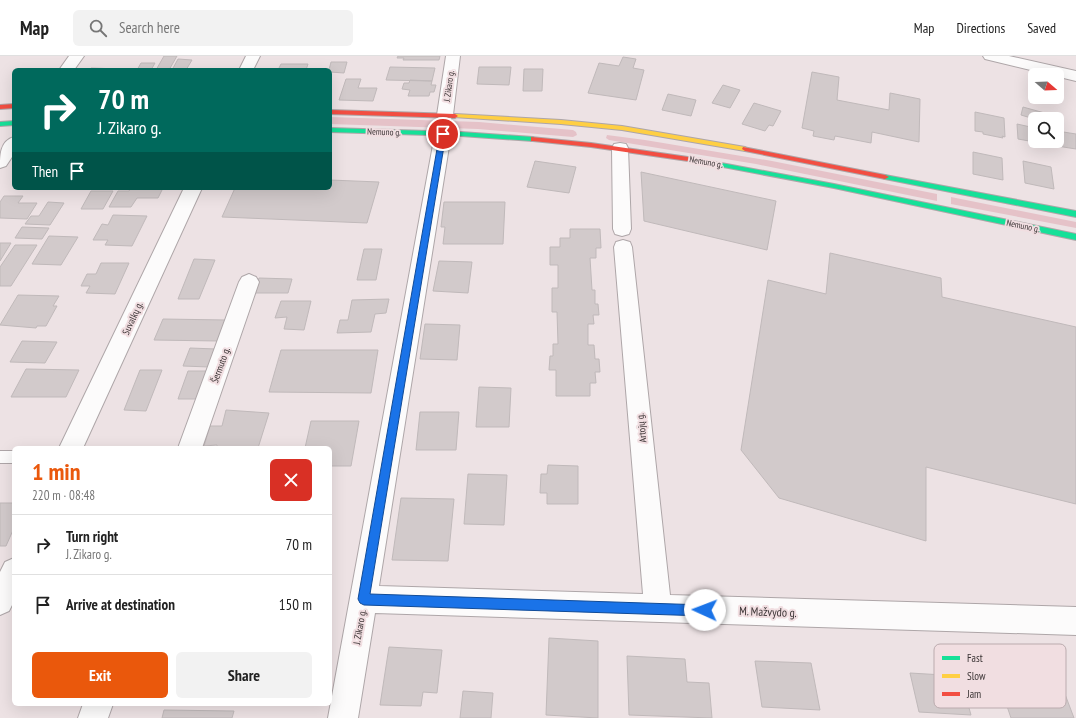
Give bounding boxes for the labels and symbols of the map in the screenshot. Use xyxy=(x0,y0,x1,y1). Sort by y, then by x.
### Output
north arrow xyxy=(1028,68,1064,104)
street label: J. Zikaro g. xyxy=(441,69,456,103)
pin xyxy=(426,117,460,151)
street label: Nemuno g. xyxy=(367,125,401,138)
street label: Nemuno g. xyxy=(689,153,724,170)
street label: Nemuno g. xyxy=(1006,217,1041,234)
street label: Suvalkų g. xyxy=(119,299,146,337)
street label: Šermuto g. xyxy=(208,345,233,385)
street label: Artojų g. xyxy=(633,412,649,443)
position arrow xyxy=(684,589,726,631)
street label: M. Mažvydo g. xyxy=(739,603,797,620)
street label: J. Zikaro g. xyxy=(350,608,369,647)
legend xyxy=(934,644,1066,708)
text: Fast xyxy=(967,651,983,665)
text: Slow xyxy=(967,669,986,683)
text: Jam xyxy=(966,687,981,701)

